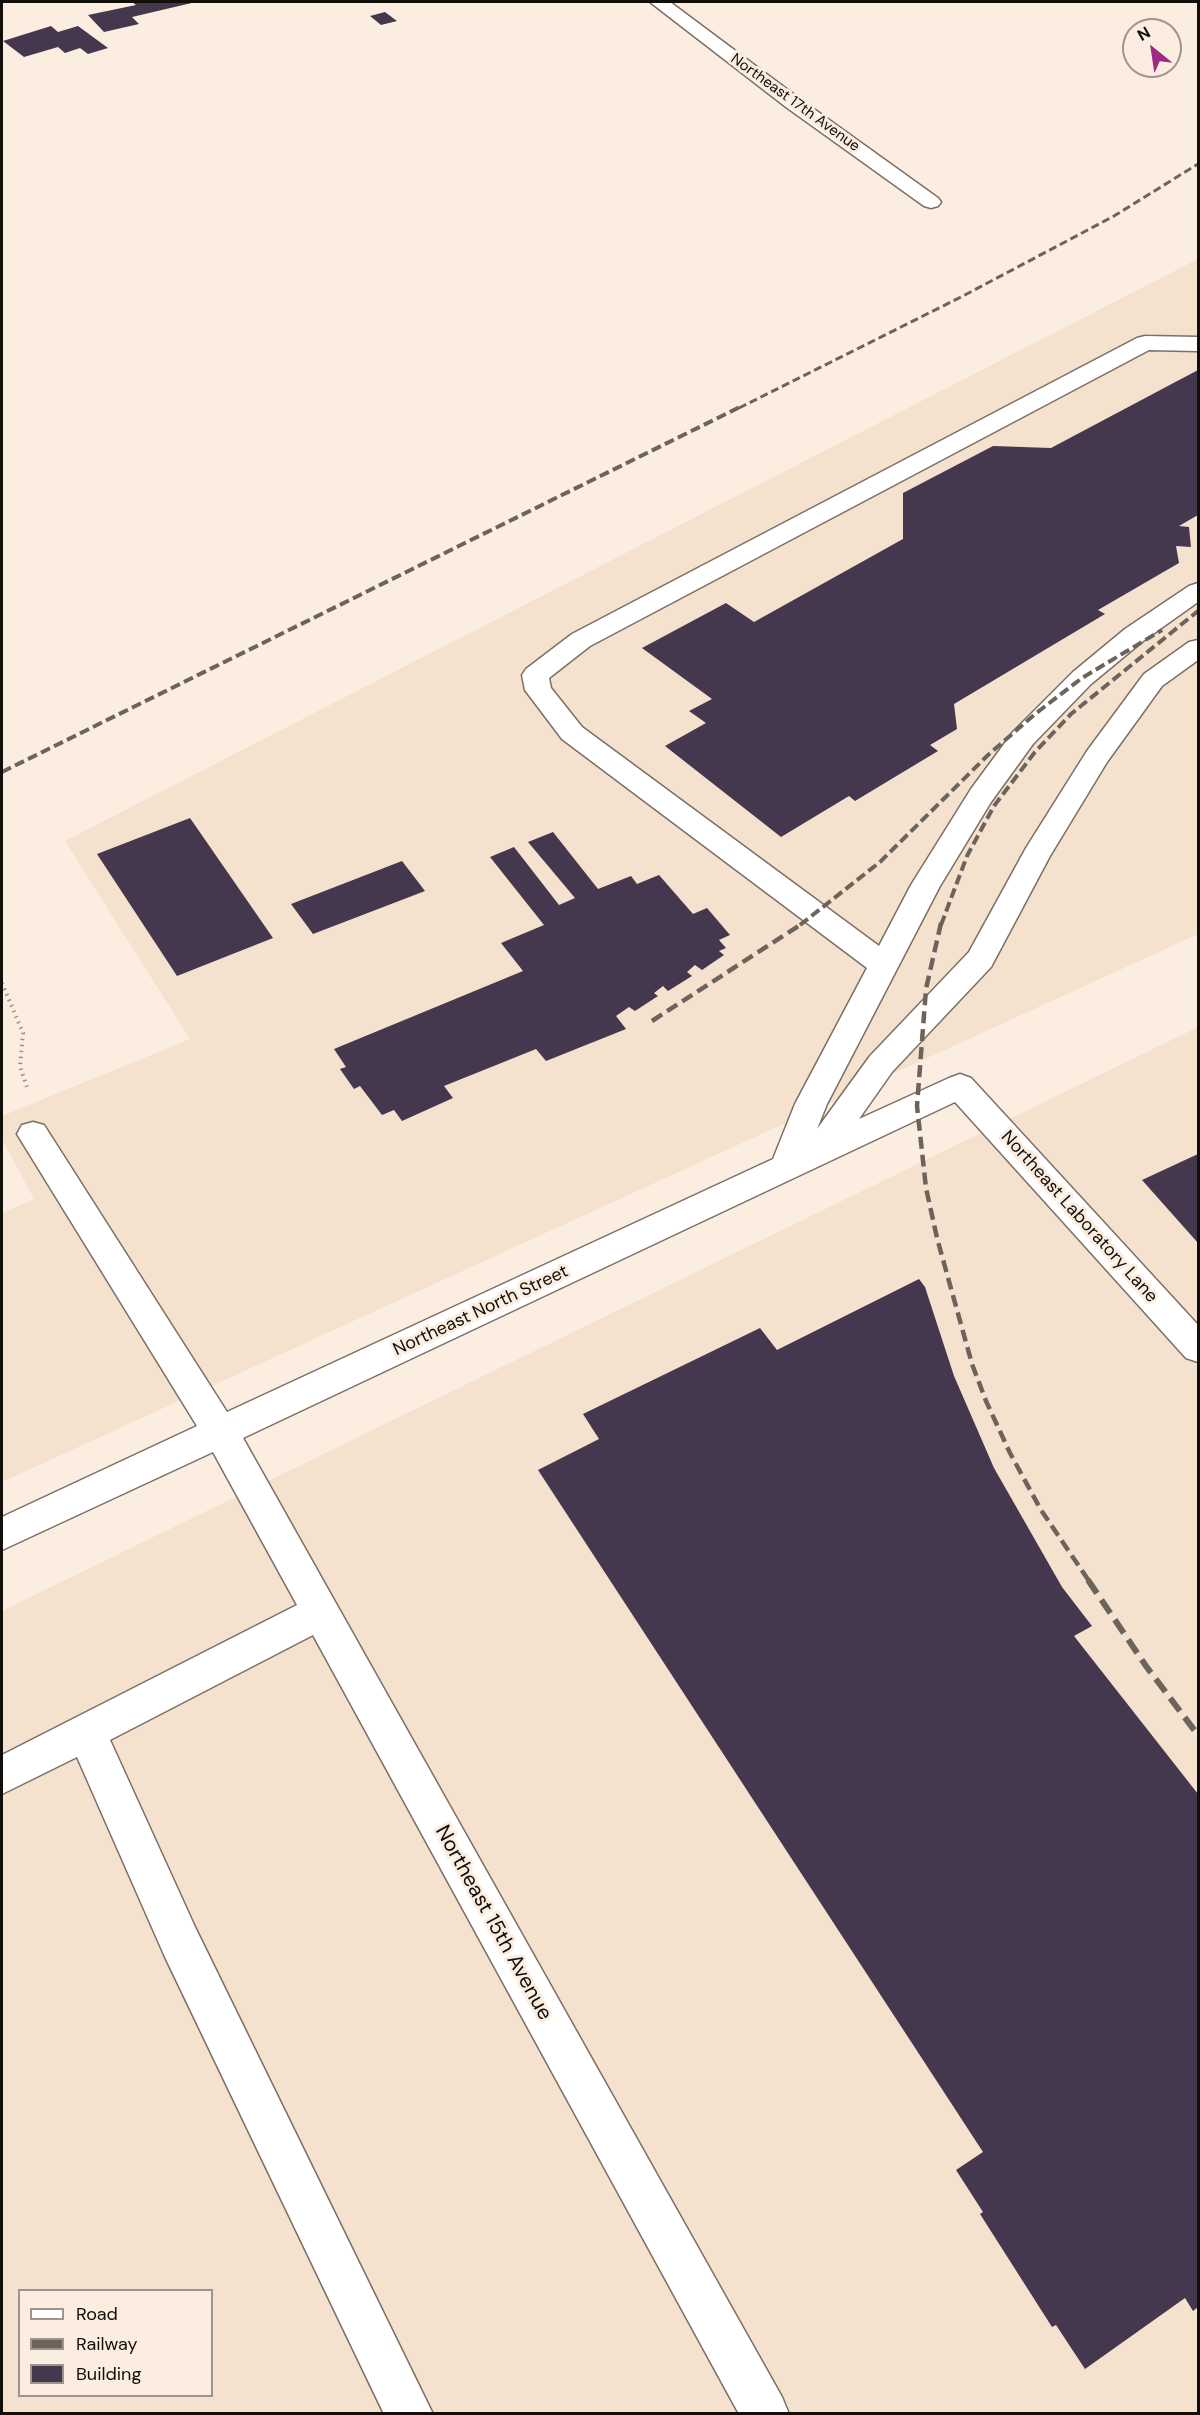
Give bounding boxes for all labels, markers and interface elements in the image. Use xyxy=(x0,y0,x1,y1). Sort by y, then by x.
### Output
north arrow xyxy=(1122,18,1182,78)
text: N xyxy=(1133,22,1154,46)
street label: Northeast 17th Avenue xyxy=(727,50,863,156)
street label: Northeast Laboratory Lane xyxy=(996,1127,1162,1307)
street label: Northeast North Street xyxy=(390,1261,572,1361)
street label: Northeast 15th Avenue xyxy=(429,1821,557,2025)
legend xyxy=(18,2289,213,2397)
text: Road xyxy=(76,2302,118,2326)
text: Railway xyxy=(76,2332,138,2356)
text: Building xyxy=(76,2362,141,2386)

